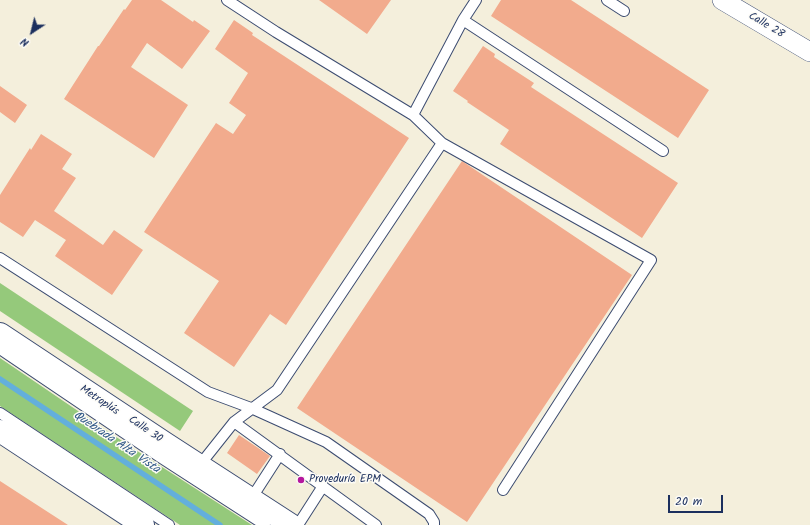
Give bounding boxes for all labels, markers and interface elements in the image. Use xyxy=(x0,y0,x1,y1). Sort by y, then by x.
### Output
street label: Calle 28 xyxy=(746,10,786,42)
north arrow xyxy=(12,12,52,52)
text: N xyxy=(17,32,33,51)
street label: Metroplús xyxy=(77,383,121,419)
water label: Quebrada Alta Vista xyxy=(70,409,162,477)
street label: Calle 30 xyxy=(125,414,165,446)
place label: Proveduría EPM xyxy=(309,473,381,487)
marker: Proveduría EPM xyxy=(296,475,306,485)
scale bar xyxy=(670,487,725,513)
text: 20 m xyxy=(675,492,702,511)

